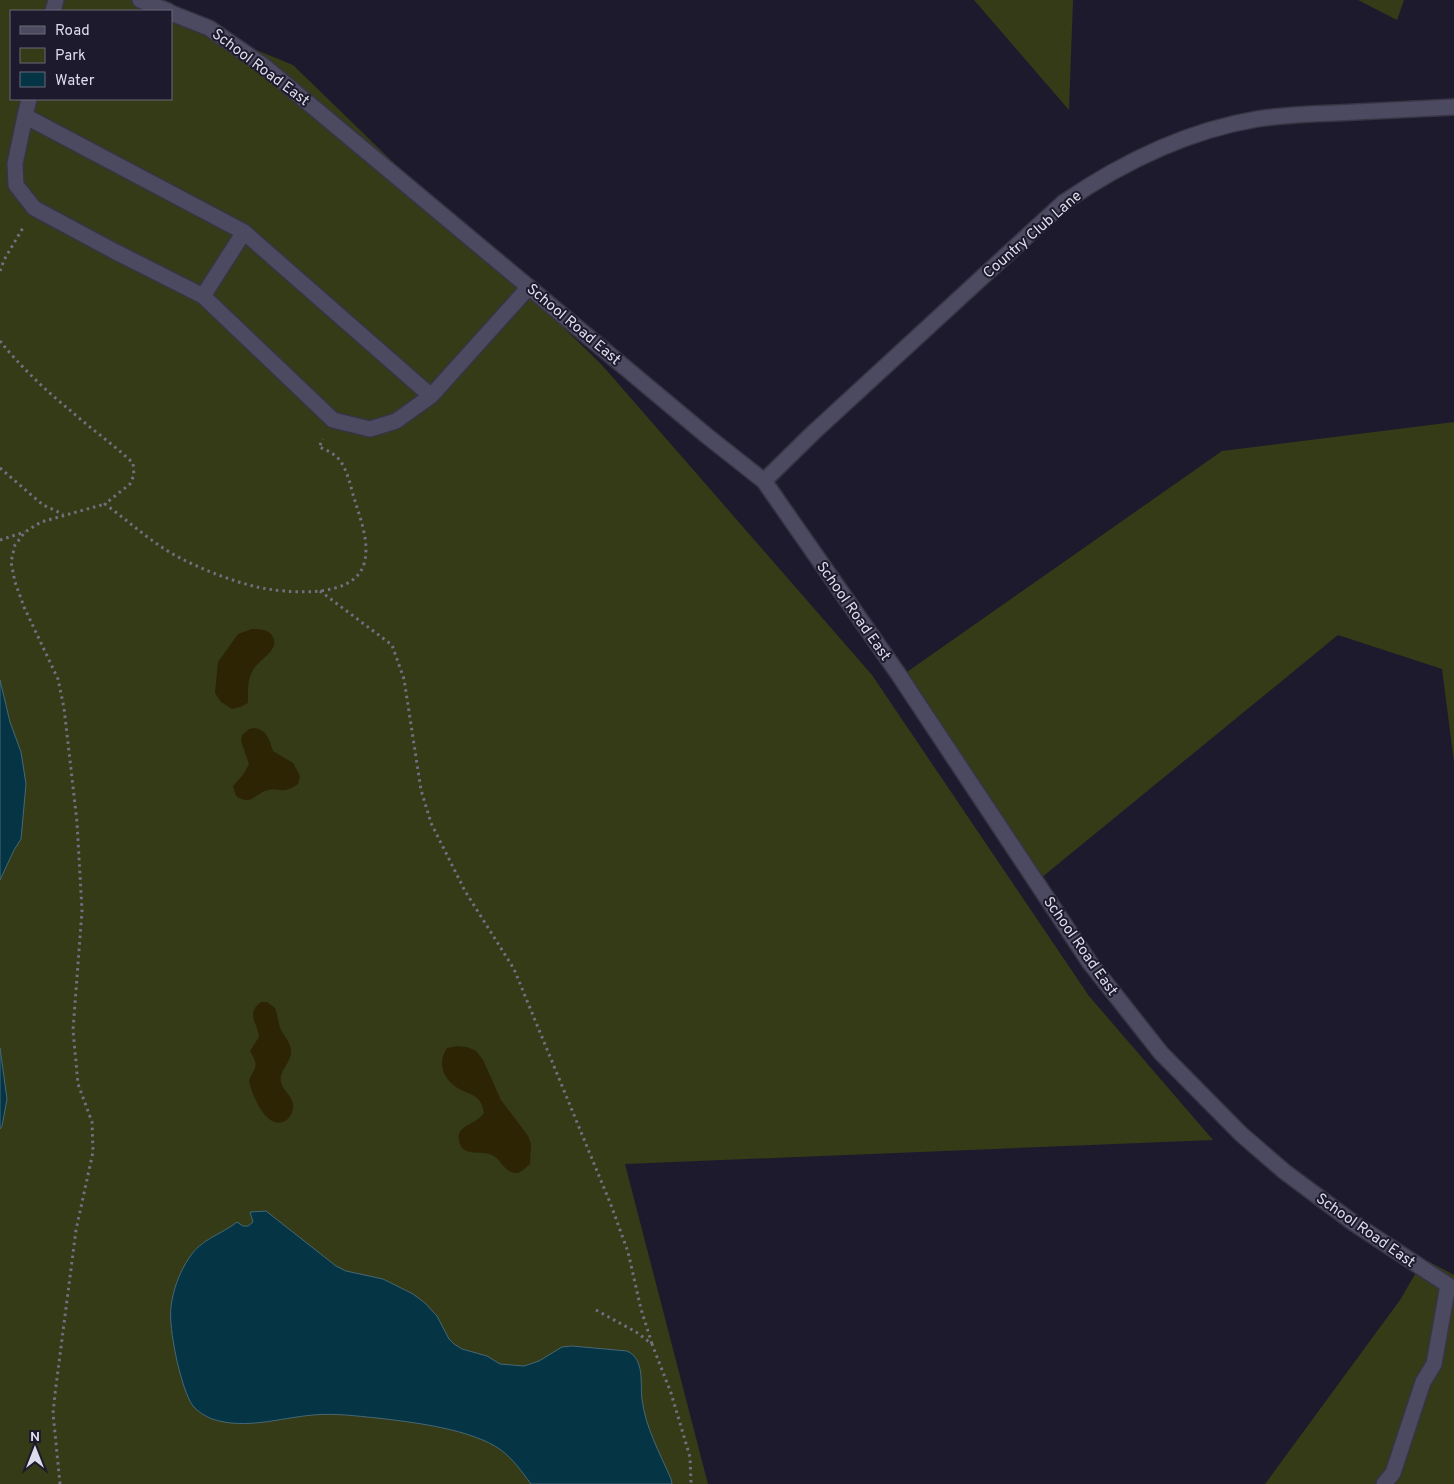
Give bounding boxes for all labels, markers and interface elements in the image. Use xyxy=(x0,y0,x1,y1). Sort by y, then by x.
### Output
legend xyxy=(10,10,172,100)
text: Road xyxy=(55,22,90,41)
street label: School Road East xyxy=(208,25,313,111)
text: Park xyxy=(55,47,86,66)
text: Water xyxy=(55,72,95,91)
street label: Country Club Lane xyxy=(980,187,1086,283)
street label: School Road East xyxy=(522,280,624,370)
street label: School Road East xyxy=(811,559,894,665)
street label: School Road East xyxy=(1038,894,1121,1000)
street label: School Road East xyxy=(1312,1190,1418,1273)
north arrow xyxy=(10,1424,60,1474)
text: N xyxy=(30,1429,40,1446)

